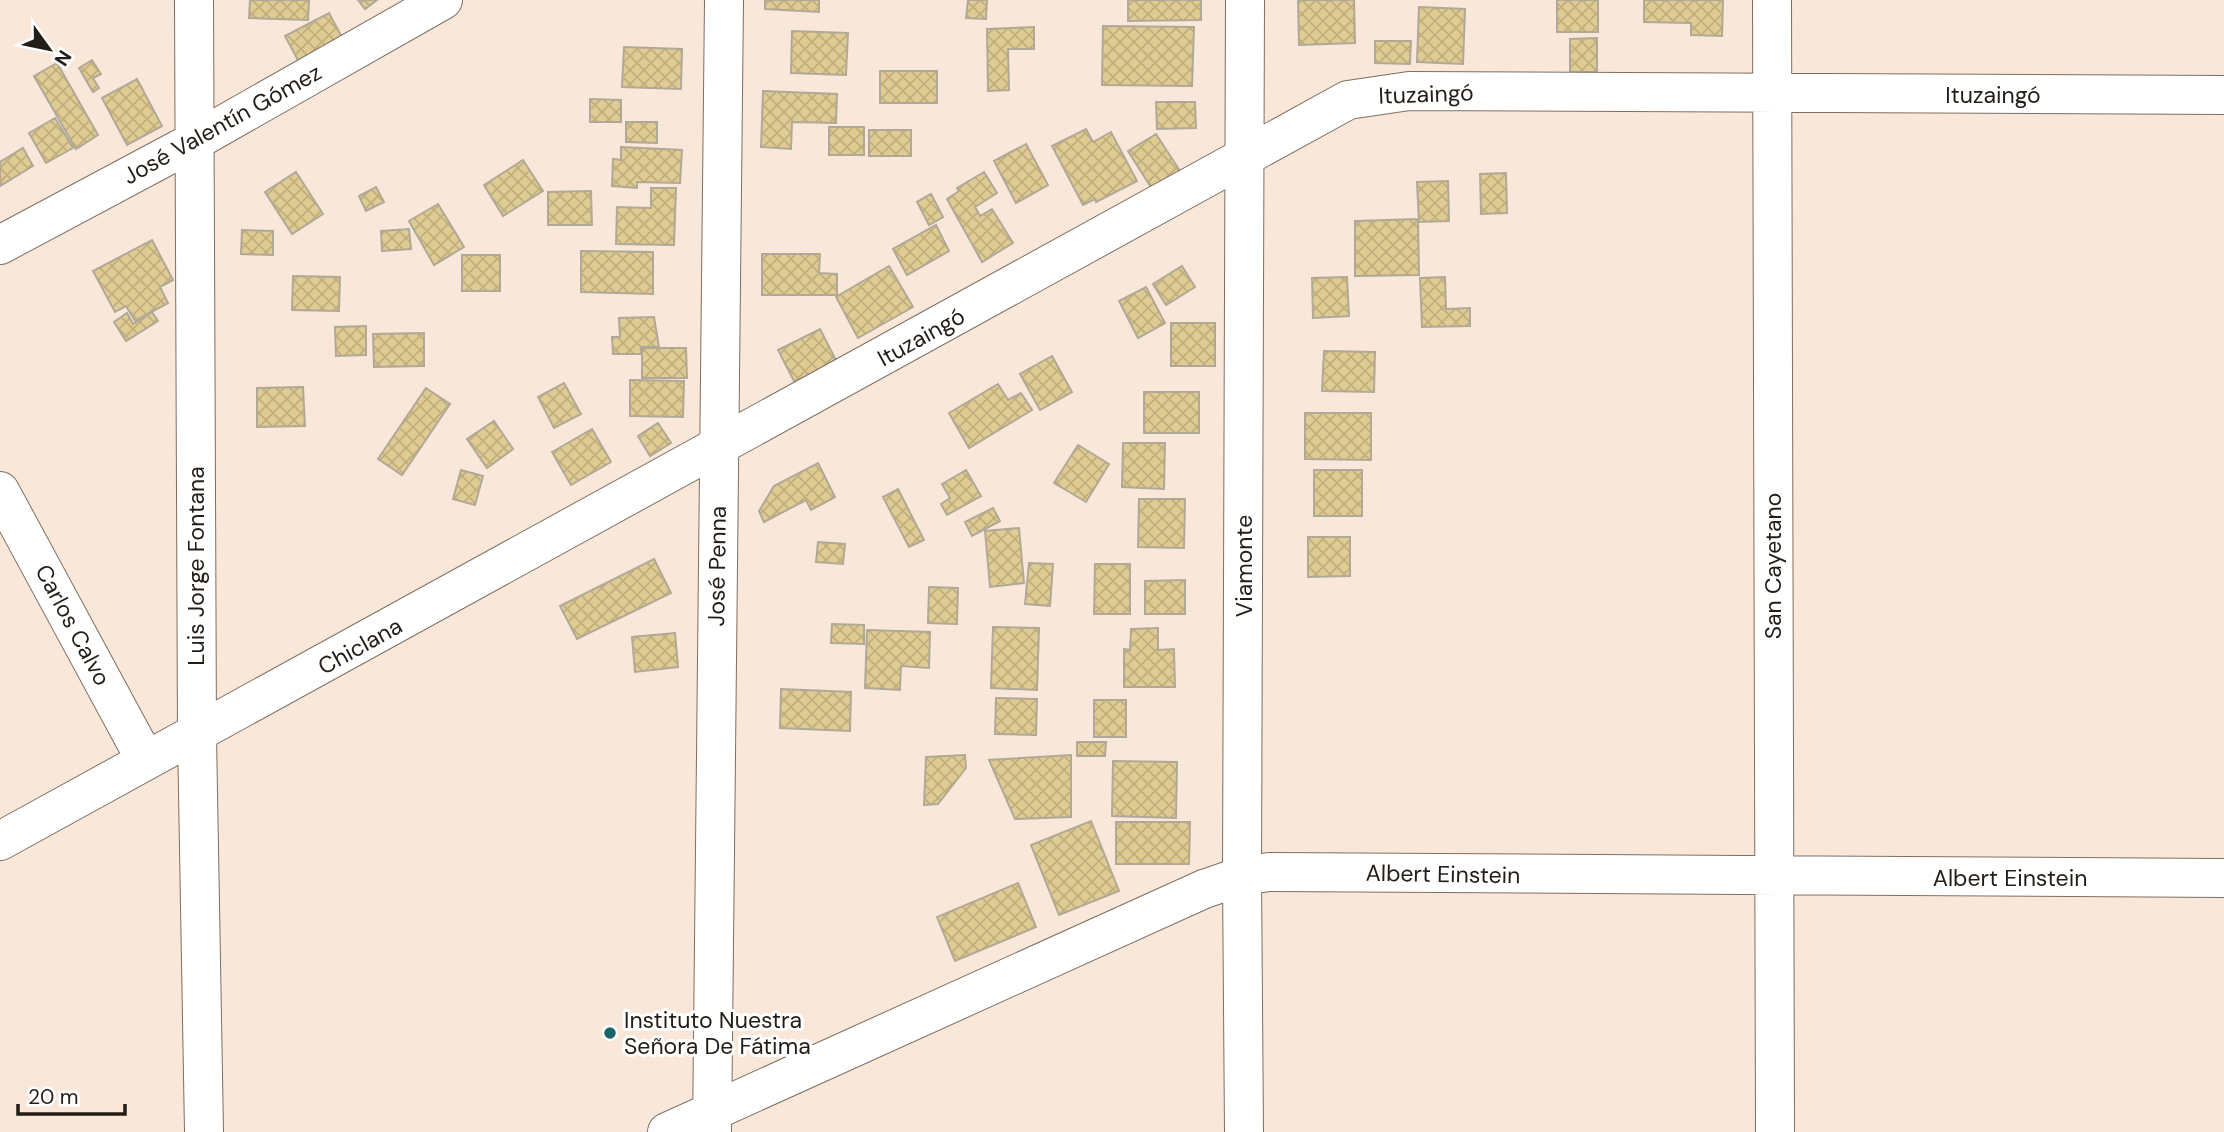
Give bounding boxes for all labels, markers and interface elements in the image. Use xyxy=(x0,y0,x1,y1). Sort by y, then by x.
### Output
north arrow xyxy=(14,14,84,84)
text: N xyxy=(49,45,77,71)
street label: José Valentín Gómez xyxy=(117,57,327,191)
street label: Ituzaingó xyxy=(1378,77,1474,111)
street label: Ituzaingó xyxy=(1945,80,2041,110)
street label: Ituzaingó xyxy=(872,301,970,373)
street label: Luis Jorge Fontana xyxy=(181,466,211,666)
street label: San Cayetano xyxy=(1758,493,1788,639)
street label: José Penna xyxy=(701,505,733,627)
street label: Viamonte xyxy=(1229,515,1259,617)
street label: Carlos Calvo xyxy=(28,559,118,691)
street label: Chiclana xyxy=(313,611,407,681)
street label: Albert Einstein xyxy=(1365,858,1521,890)
street label: Albert Einstein xyxy=(1933,863,2087,893)
place label: Instituto Nuestra Señora De Fátima xyxy=(624,1005,811,1061)
marker: Instituto Nuestra Señora De Fátima xyxy=(602,1025,618,1041)
scale bar xyxy=(18,1072,124,1116)
text: 20 m xyxy=(28,1083,79,1111)

